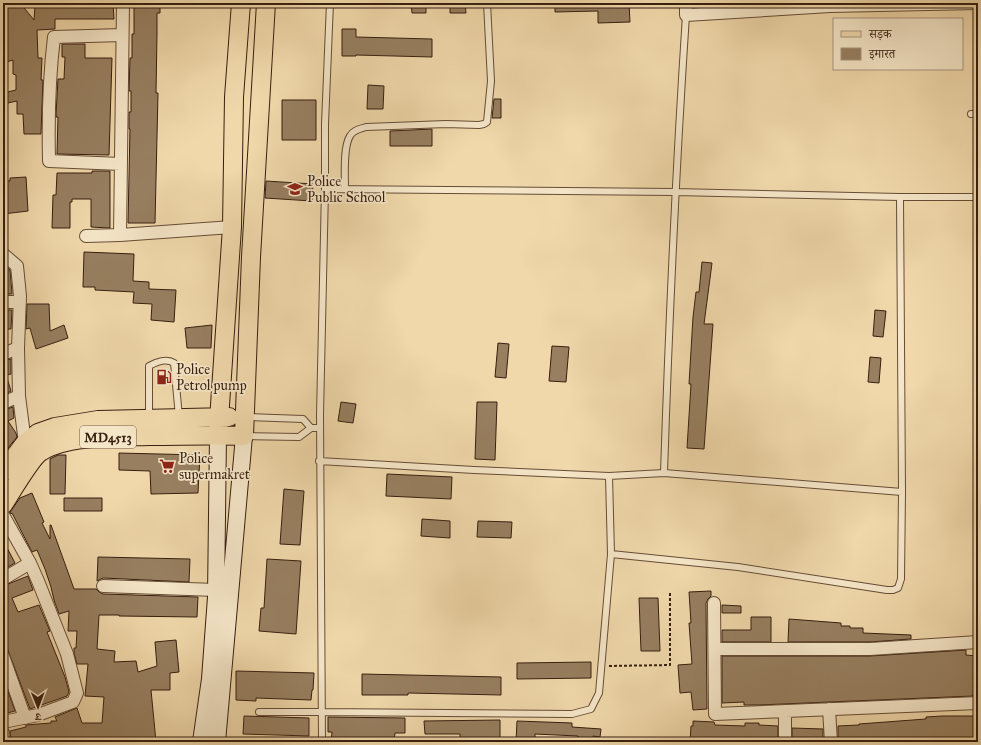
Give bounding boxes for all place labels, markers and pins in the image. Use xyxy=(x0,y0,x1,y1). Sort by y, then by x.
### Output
place label: Police Public School xyxy=(307,173,386,206)
school or university icon: Police Public School xyxy=(286,180,304,198)
place label: Police Petrol pump xyxy=(176,361,247,394)
fuel station icon: Police Petrol pump xyxy=(155,368,173,386)
place label: Police supermakret xyxy=(179,450,250,483)
supermarket icon: Police supermakret xyxy=(158,457,176,475)

